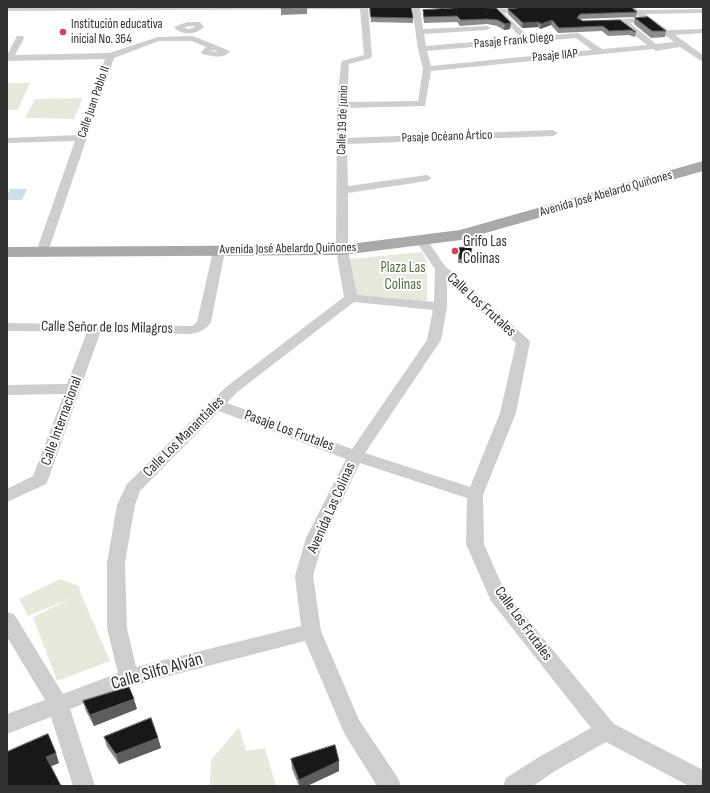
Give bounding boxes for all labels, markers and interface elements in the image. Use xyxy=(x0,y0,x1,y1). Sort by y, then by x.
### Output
place label: Institución educativa inicial No. 364 xyxy=(71,17,163,48)
marker: Institución educativa inicial No. 364 xyxy=(58,27,68,37)
street label: Pasaje Frank Diego xyxy=(473,30,555,52)
street label: Pasaje IIAP xyxy=(531,46,579,66)
street label: Calle Juan Pablo II xyxy=(74,64,114,140)
street label: Calle 19 de Junio xyxy=(334,85,352,155)
street label: Pasaje Océano Ártico xyxy=(401,128,493,146)
street label: Avenida José Abelardo Quiñones xyxy=(538,168,674,220)
place label: Grifo Las Colinas xyxy=(463,233,507,268)
street label: Avenida José Abelardo Quiñones xyxy=(219,240,357,258)
marker: Grifo Las Colinas xyxy=(450,246,460,256)
park label: Plaza Las Colinas xyxy=(380,259,426,294)
street label: Calle Los Frutales xyxy=(443,269,519,341)
street label: Calle Señor de los Milagros xyxy=(41,318,173,338)
street label: Calle Internacional xyxy=(38,374,86,468)
street label: Calle Los Manantiales xyxy=(140,393,228,481)
street label: Pasaje Los Frutales xyxy=(242,406,336,456)
street label: Avenida Las Colinas xyxy=(304,460,360,556)
street label: Calle Los Frutales xyxy=(490,584,556,664)
street label: Calle Silfo Alván xyxy=(109,649,205,695)

